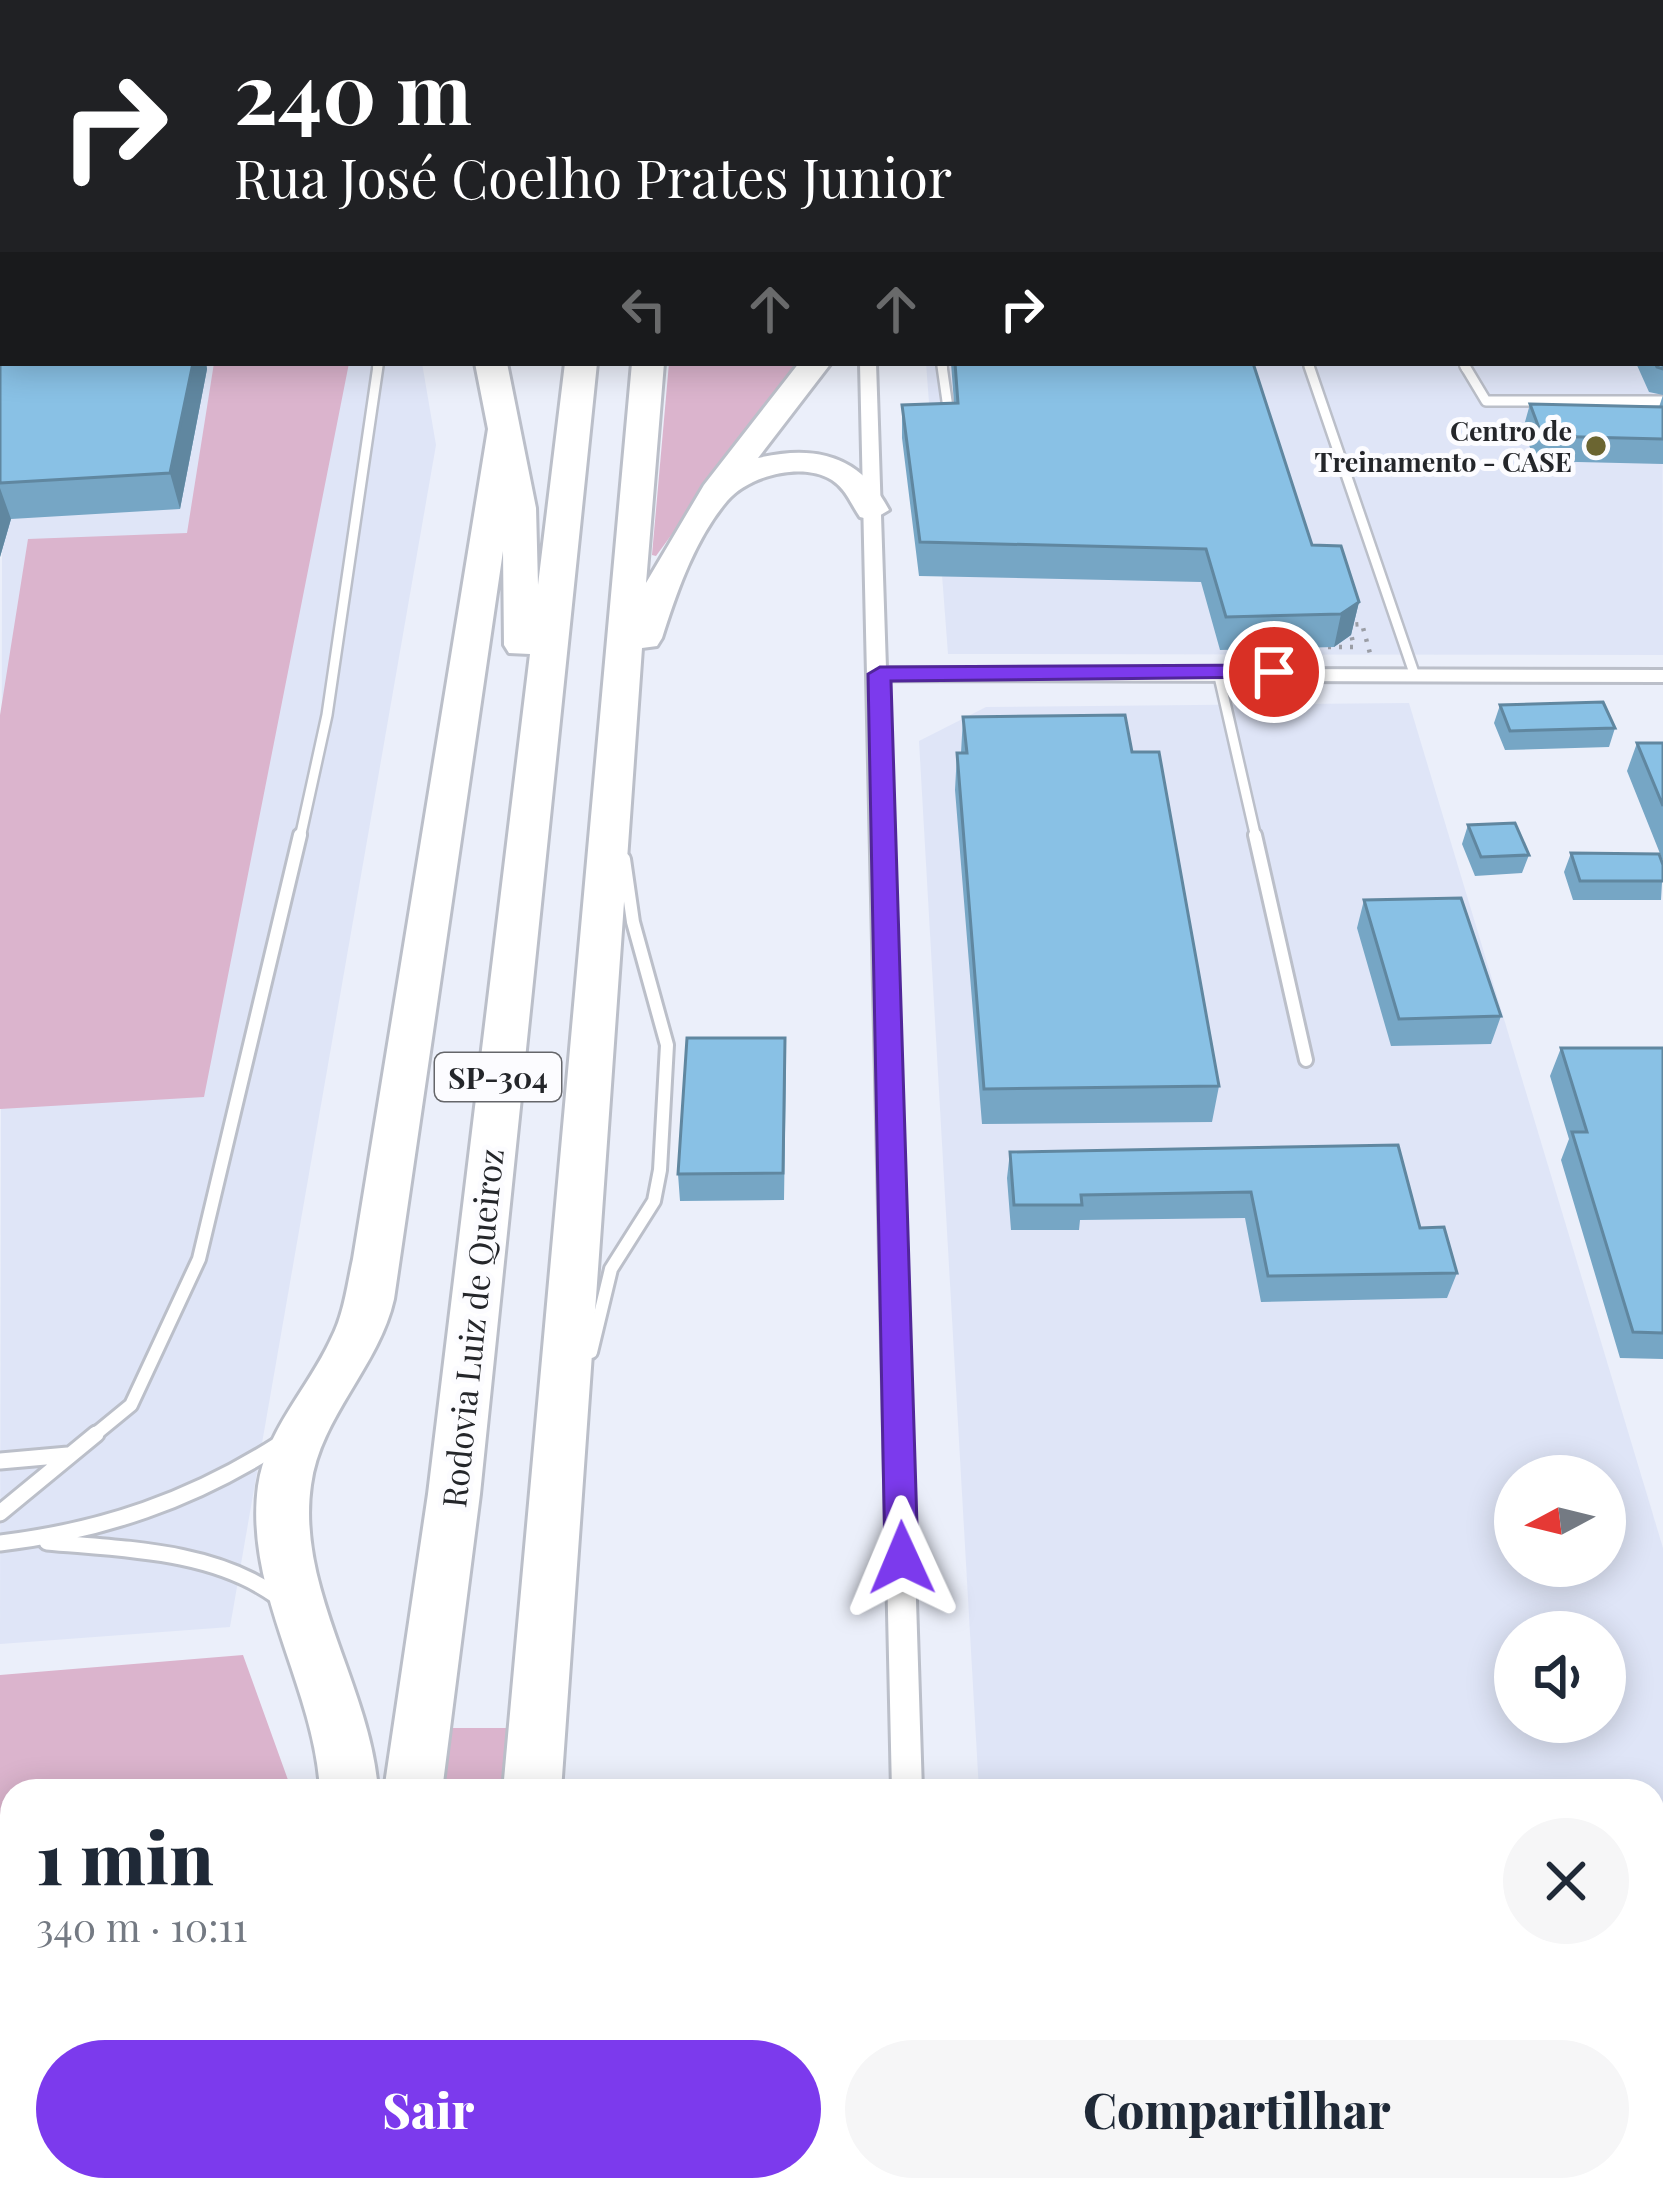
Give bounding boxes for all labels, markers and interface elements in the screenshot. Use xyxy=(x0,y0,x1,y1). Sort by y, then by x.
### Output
text: 240 m xyxy=(234,34,472,146)
icon: right xyxy=(36,48,192,204)
text: Rua José Coelho Prates Junior xyxy=(234,141,952,213)
icon: left xyxy=(611,276,677,342)
icon: ahead xyxy=(737,276,803,342)
icon: ahead xyxy=(863,276,929,342)
icon: right xyxy=(989,276,1055,342)
place label: Centro de Treinamento - CASE xyxy=(1314,412,1572,479)
marker: Centro de Treinamento - CASE xyxy=(1583,433,1609,459)
pin xyxy=(1223,621,1325,723)
icon: arrive xyxy=(1241,639,1307,705)
road number: SP-304 xyxy=(435,1053,561,1101)
street label: Rodovia Luiz de Queiroz xyxy=(430,1146,512,1510)
north arrow xyxy=(1494,1455,1626,1587)
map controls xyxy=(1494,1455,1626,1743)
position arrow xyxy=(839,1495,965,1621)
button: sound xyxy=(1494,1611,1626,1743)
text: 1 min xyxy=(36,1807,214,1903)
button: close xyxy=(1503,1818,1629,1944)
text: 340 m · 10:11 xyxy=(36,1900,247,1952)
button: Sair xyxy=(36,2040,821,2178)
button: Compartilhar xyxy=(845,2040,1629,2178)

